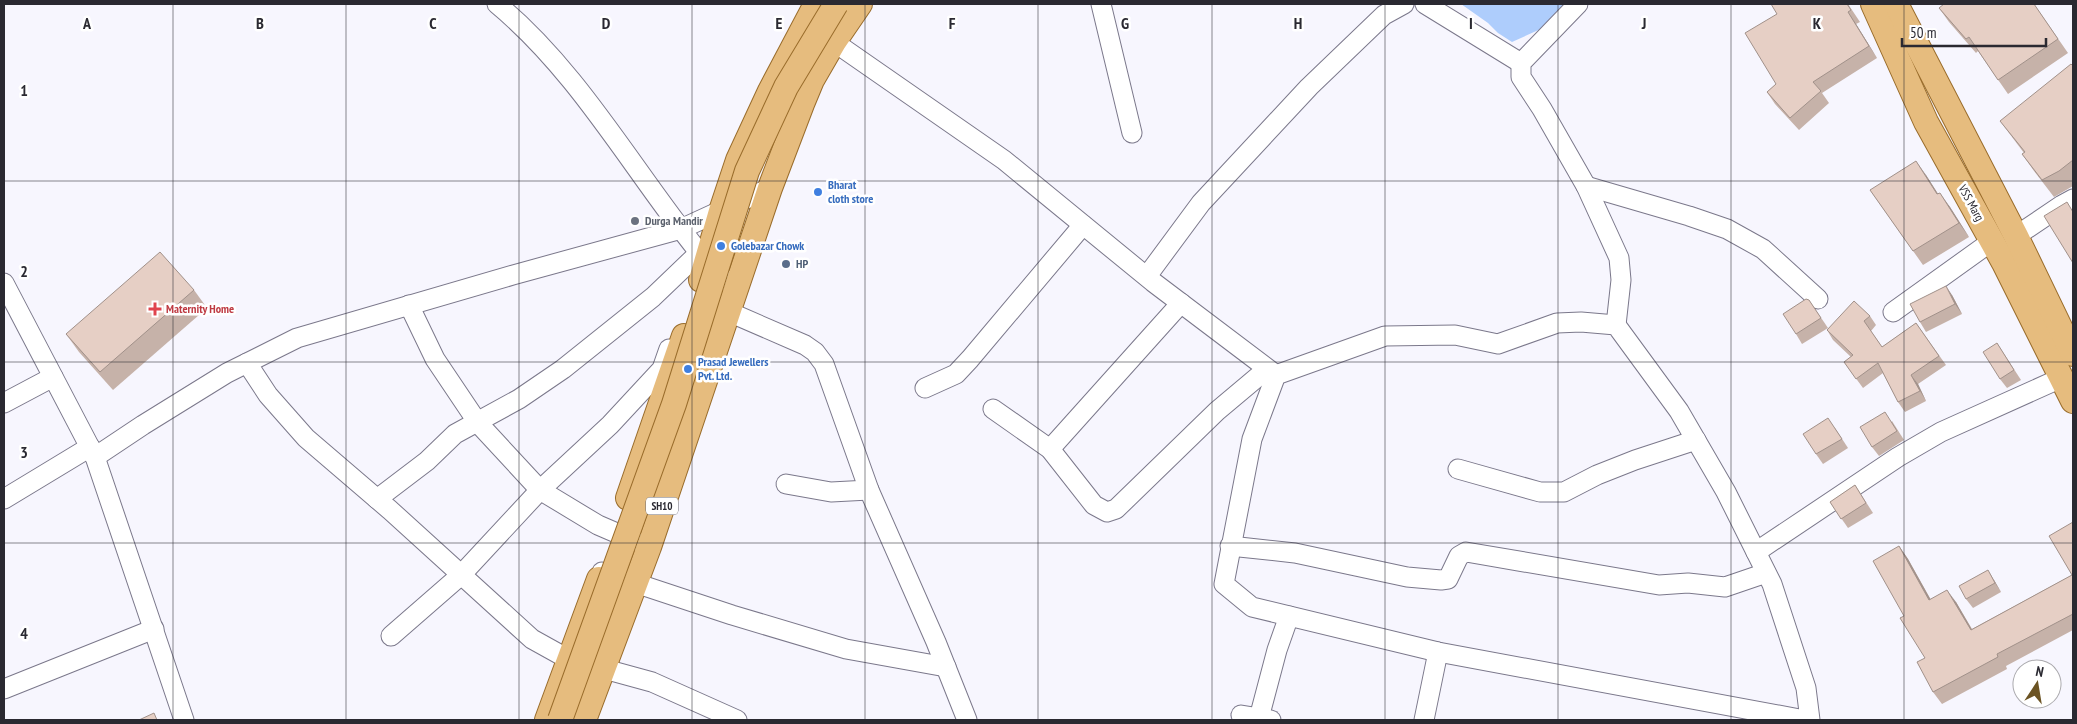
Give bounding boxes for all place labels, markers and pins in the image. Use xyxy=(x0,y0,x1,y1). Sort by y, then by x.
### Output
place label: Bharat cloth store xyxy=(828,177,873,206)
marker: Bharat cloth store xyxy=(812,186,824,198)
place label: Durga Mandir xyxy=(645,213,703,228)
marker: Durga Mandir xyxy=(629,215,641,227)
place label: Golebazar Chowk xyxy=(731,238,804,253)
marker: Golebazar Chowk xyxy=(715,240,727,252)
place label: HP xyxy=(796,256,808,271)
marker: HP xyxy=(780,258,792,270)
place label: Maternity Home xyxy=(166,301,234,316)
marker: Maternity Home xyxy=(148,302,162,316)
place label: Prasad Jewellers Pvt. Ltd. xyxy=(698,354,768,383)
marker: Prasad Jewellers Pvt. Ltd. xyxy=(682,363,694,375)

